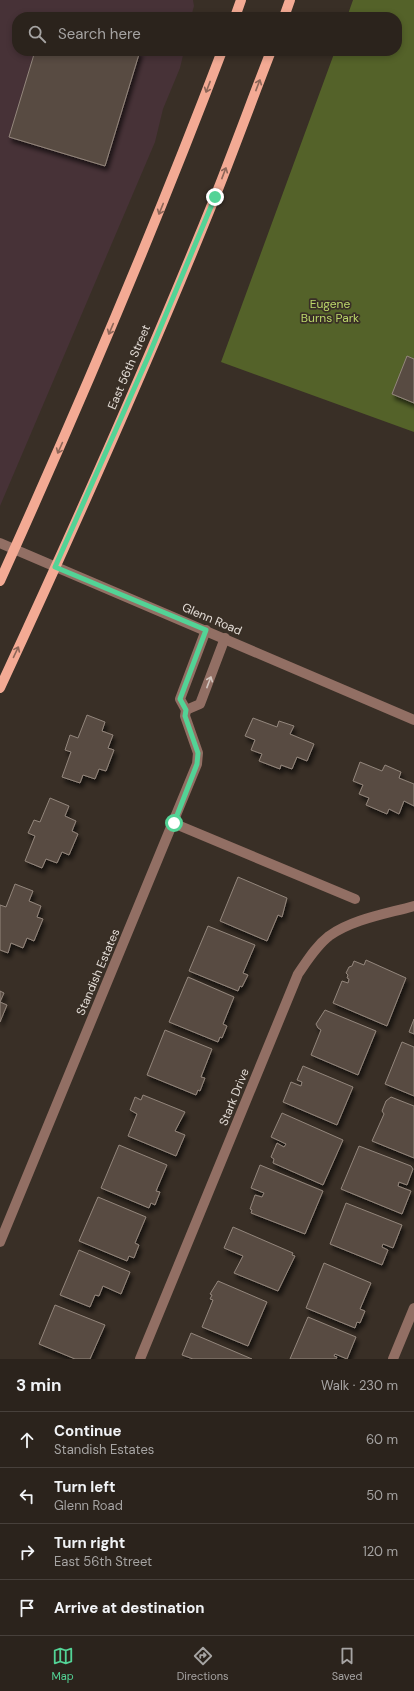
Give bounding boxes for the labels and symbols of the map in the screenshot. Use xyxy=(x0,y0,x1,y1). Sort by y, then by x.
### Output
one-way arrow xyxy=(254,79,262,91)
one-way arrow xyxy=(204,81,212,93)
one-way arrow xyxy=(220,168,228,180)
route end xyxy=(206,188,224,206)
one-way arrow xyxy=(157,202,164,214)
park label: Eugene Burns Park xyxy=(301,296,359,326)
street label: East 56th Street xyxy=(104,322,154,412)
one-way arrow xyxy=(107,322,115,334)
one-way arrow xyxy=(55,442,63,454)
street label: Glenn Road xyxy=(180,599,244,639)
one-way arrow xyxy=(13,647,20,659)
one-way arrow xyxy=(205,676,213,688)
route start xyxy=(165,814,183,832)
street label: Standish Estates xyxy=(73,926,123,1018)
street label: Stark Drive xyxy=(215,1066,253,1128)

